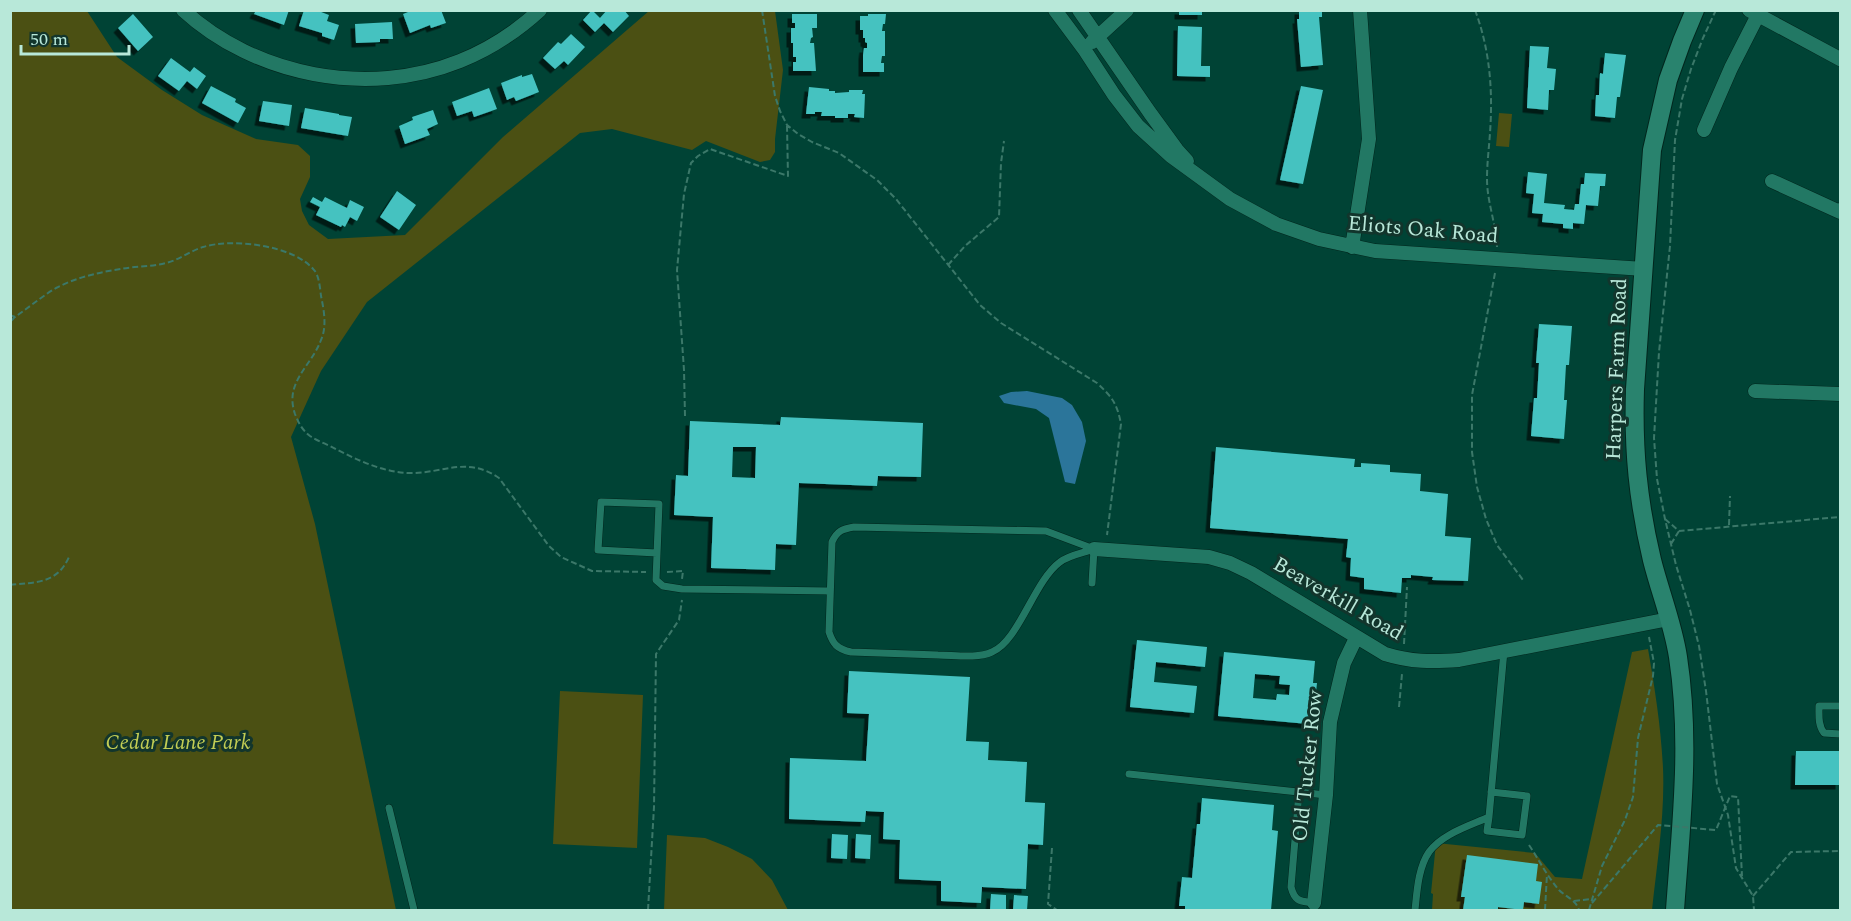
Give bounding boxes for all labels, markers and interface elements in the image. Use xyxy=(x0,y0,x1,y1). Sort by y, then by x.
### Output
scale bar xyxy=(21,18,129,56)
text: 50 m xyxy=(30,26,68,53)
street label: Eliots Oak Road xyxy=(1346,207,1500,253)
street label: Harpers Farm Road xyxy=(1598,277,1636,461)
street label: Beaverkill Road xyxy=(1267,549,1409,649)
street label: Old Tucker Row xyxy=(1284,688,1332,843)
park label: Cedar Lane Park xyxy=(106,727,251,759)

